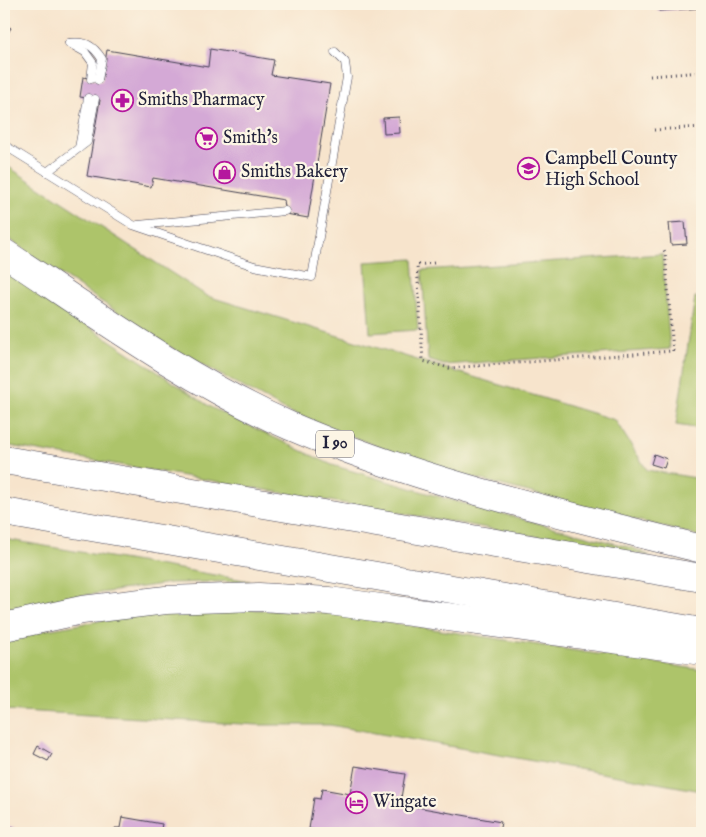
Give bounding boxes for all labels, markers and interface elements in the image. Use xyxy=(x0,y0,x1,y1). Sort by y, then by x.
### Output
pharmacy icon: Smiths Pharmacy xyxy=(110,88,134,112)
place label: Smiths Pharmacy xyxy=(138,89,265,112)
supermarket icon: Smith's xyxy=(195,126,219,150)
place label: Smith's xyxy=(223,127,278,150)
place label: Campbell County High School xyxy=(545,148,678,192)
school or university icon: Campbell County High School xyxy=(517,157,541,181)
shop icon: Smiths Bakery xyxy=(213,160,237,184)
place label: Smiths Bakery xyxy=(241,161,348,184)
road number: I 90 xyxy=(316,430,354,458)
hotel icon: Wingate xyxy=(345,790,369,814)
place label: Wingate xyxy=(373,791,437,814)

